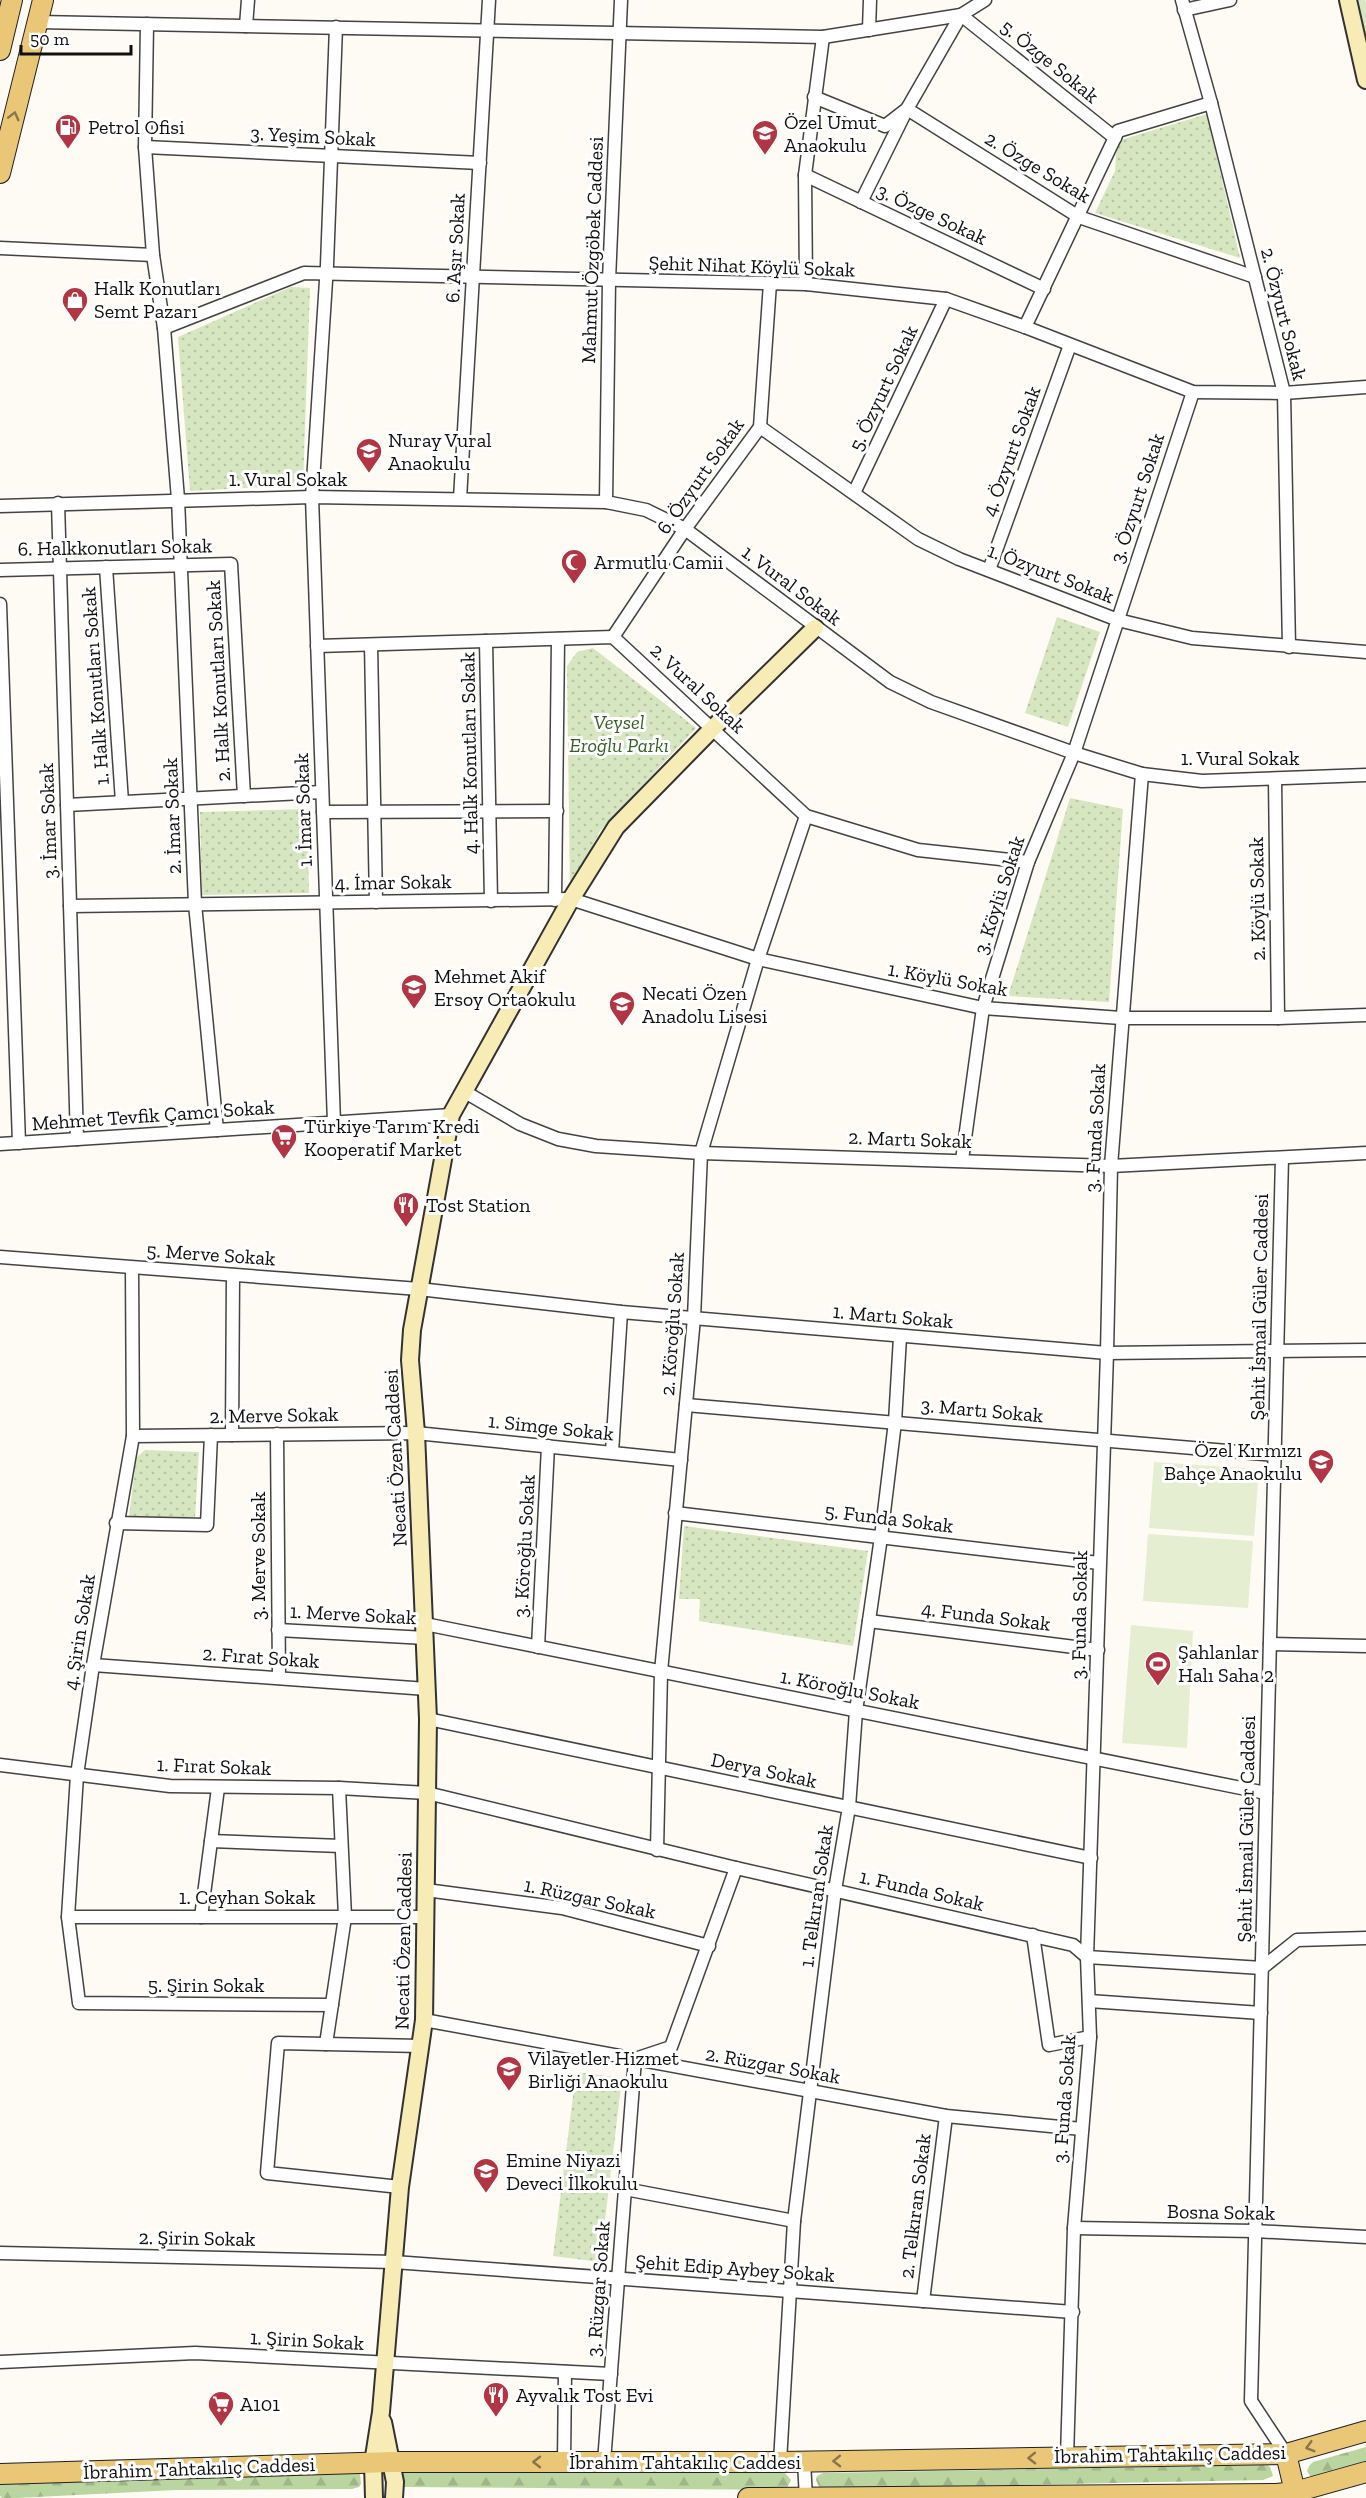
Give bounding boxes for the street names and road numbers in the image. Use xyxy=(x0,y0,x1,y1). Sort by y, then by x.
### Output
street label: 5. Özge Sokak xyxy=(996,14,1104,108)
street label: 3. Yeşim Sokak xyxy=(250,121,377,151)
street label: 2. Özge Sokak xyxy=(981,126,1096,208)
street label: Mahmut Özgöbek Caddesi xyxy=(576,136,608,364)
street label: 3. Özge Sokak xyxy=(873,178,991,250)
street label: 6. Aşır Sokak xyxy=(440,192,470,303)
street label: 2. Özyurt Sokak xyxy=(1256,245,1312,383)
street label: Şehit Nihat Köylü Sokak xyxy=(648,250,856,282)
street label: 5. Özyurt Sokak xyxy=(843,321,923,455)
street label: 4. Özyurt Sokak xyxy=(976,382,1046,519)
street label: 6. Özyurt Sokak xyxy=(651,413,749,539)
street label: 3. Özyurt Sokak xyxy=(1105,429,1170,566)
street label: 1. Vural Sokak xyxy=(229,467,348,491)
street label: 6. Halkkonutları Sokak xyxy=(17,533,213,561)
street label: 1. Özyurt Sokak xyxy=(984,538,1118,608)
street label: 1. Vural Sokak xyxy=(737,540,847,631)
street label: 2. Halk Konutları Sokak xyxy=(201,579,235,782)
street label: 1. Halk Konutları Sokak xyxy=(76,585,114,786)
street label: 2. Vural Sokak xyxy=(646,638,751,738)
street label: 4. Halk Konutları Sokak xyxy=(455,651,483,854)
street label: 1. Vural Sokak xyxy=(1181,746,1300,770)
street label: 1. İmar Sokak xyxy=(289,752,317,867)
street label: 2. İmar Sokak xyxy=(158,757,186,875)
street label: 3. İmar Sokak xyxy=(34,762,62,879)
street label: 3. Köylü Sokak xyxy=(969,832,1030,957)
street label: 2. Köylü Sokak xyxy=(1244,836,1270,961)
street label: 4. İmar Sokak xyxy=(334,869,452,895)
street label: 1. Köylü Sokak xyxy=(886,957,1010,1001)
street label: 3. Funda Sokak xyxy=(1080,1062,1110,1193)
street label: Mehmet Tevfik Çamcı Sokak xyxy=(31,1095,276,1135)
street label: 2. Martı Sokak xyxy=(848,1125,973,1153)
street label: Şehit İsmail Güler Caddesi xyxy=(1245,1193,1273,1421)
street label: 5. Merve Sokak xyxy=(146,1238,277,1271)
street label: 2. Köroğlu Sokak xyxy=(655,1251,689,1397)
street label: 1. Martı Sokak xyxy=(832,1299,955,1333)
street label: Necati Özen Caddesi xyxy=(378,1368,412,1547)
street label: 3. Martı Sokak xyxy=(920,1393,1045,1427)
street label: 2. Merve Sokak xyxy=(209,1402,339,1428)
street label: 1. Simge Sokak xyxy=(487,1408,616,1446)
street label: 3. Köroğlu Sokak xyxy=(508,1473,540,1618)
street label: 3. Merve Sokak xyxy=(246,1491,270,1620)
street label: 5. Funda Sokak xyxy=(823,1498,955,1538)
street label: 3. Funda Sokak xyxy=(1066,1550,1092,1680)
street label: 4. Şirin Sokak xyxy=(58,1572,100,1692)
street label: 4. Funda Sokak xyxy=(920,1596,1053,1636)
street label: 1. Merve Sokak xyxy=(289,1599,417,1629)
street label: 2. Fırat Sokak xyxy=(202,1641,321,1673)
street label: 1. Köroğlu Sokak xyxy=(778,1664,922,1714)
street label: Şehit İsmail Güler Caddesi xyxy=(1232,1715,1260,1943)
street label: Derya Sokak xyxy=(709,1747,820,1793)
street label: 1. Fırat Sokak xyxy=(156,1752,272,1780)
street label: 1. Telkıran Sokak xyxy=(794,1823,838,1969)
street label: Necati Özen Caddesi xyxy=(389,1852,417,2030)
street label: 1. Funda Sokak xyxy=(857,1864,987,1916)
street label: 1. Rüzgar Sokak xyxy=(522,1872,659,1924)
street label: 1. Ceyhan Sokak xyxy=(179,1885,316,1909)
street label: 5. Şirin Sokak xyxy=(148,1973,265,1997)
street label: 3. Funda Sokak xyxy=(1048,2033,1081,2164)
street label: 2. Rüzgar Sokak xyxy=(704,2041,843,2089)
street label: 2. Telkıran Sokak xyxy=(894,2131,936,2280)
street label: Bosna Sokak xyxy=(1167,2199,1276,2225)
street label: 3. Rüzgar Sokak xyxy=(581,2220,615,2358)
street label: 2. Şirin Sokak xyxy=(138,2225,256,2251)
street label: Şehit Edip Aybey Sokak xyxy=(635,2249,836,2287)
street label: 1. Şirin Sokak xyxy=(249,2325,365,2355)
street label: İbrahim Tahtakılıç Caddesi xyxy=(1054,2440,1287,2468)
street label: İbrahim Tahtakılıç Caddesi xyxy=(569,2450,801,2474)
street label: İbrahim Tahtakılıç Caddesi xyxy=(83,2452,316,2484)

